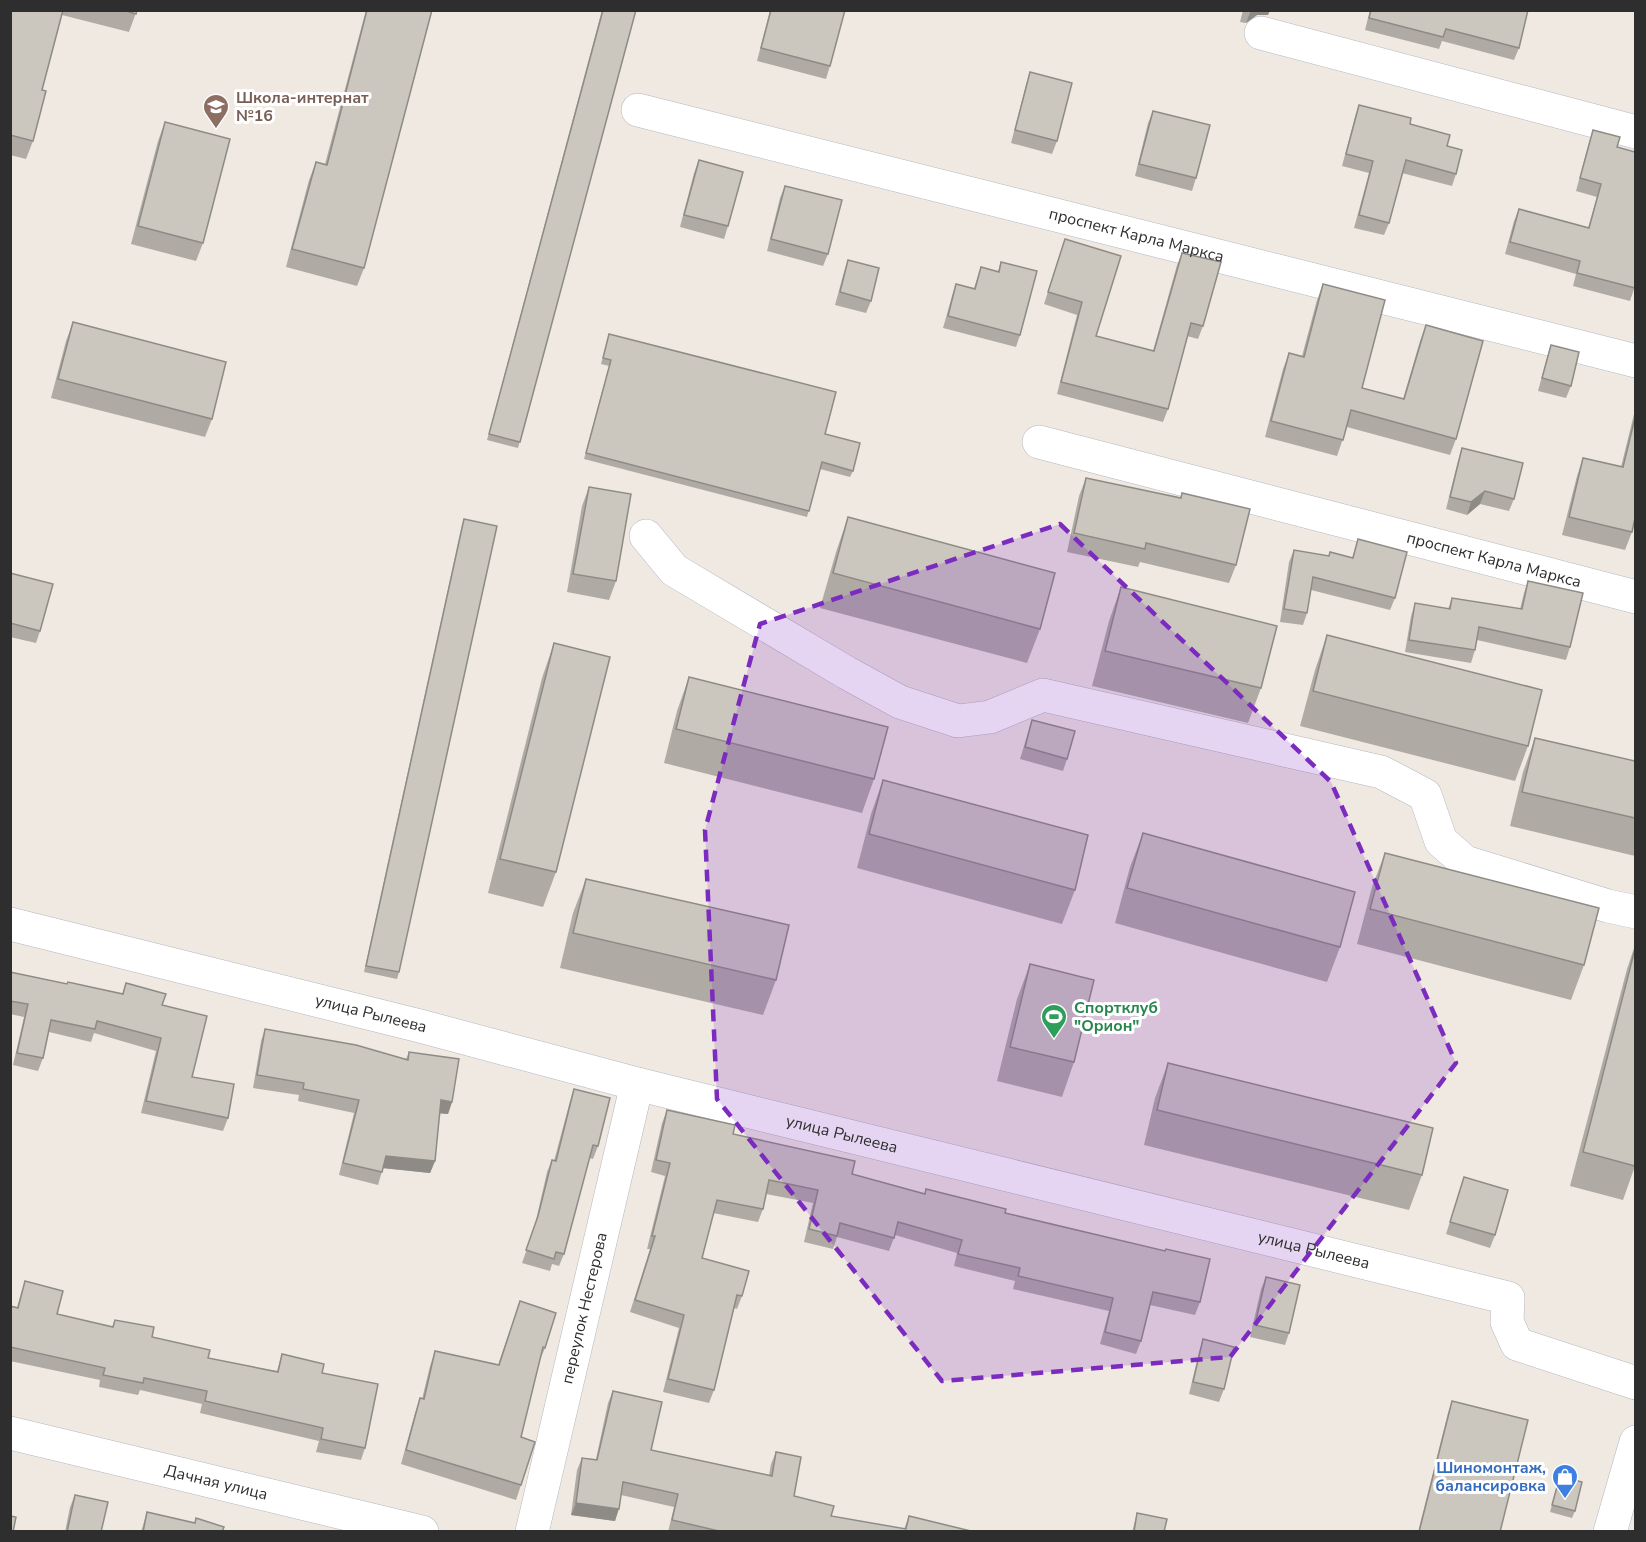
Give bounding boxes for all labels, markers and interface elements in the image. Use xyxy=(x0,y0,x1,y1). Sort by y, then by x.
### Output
place label: Школа-интернат №16 xyxy=(236,87,369,127)
school or university icon: Школа-интернат №16 xyxy=(201,92,231,130)
street label: проспект Карла Маркса xyxy=(1047,203,1226,268)
street label: проспект Карла Маркса xyxy=(1404,527,1584,593)
street label: улица Рылеева xyxy=(313,989,429,1038)
place label: Спортклуб "Орион" xyxy=(1074,997,1158,1037)
sports icon: Спортклуб "Орион" xyxy=(1039,1002,1069,1040)
street label: улица Рылеева xyxy=(784,1110,900,1159)
street label: улица Рылеева xyxy=(1256,1226,1372,1275)
street label: переулок Нестерова xyxy=(556,1230,613,1386)
place label: Шиномонтаж, балансировка xyxy=(1436,1457,1546,1497)
street label: Дачная улица xyxy=(162,1460,270,1506)
shop icon: Шиномонтаж, балансировка xyxy=(1550,1462,1580,1500)

